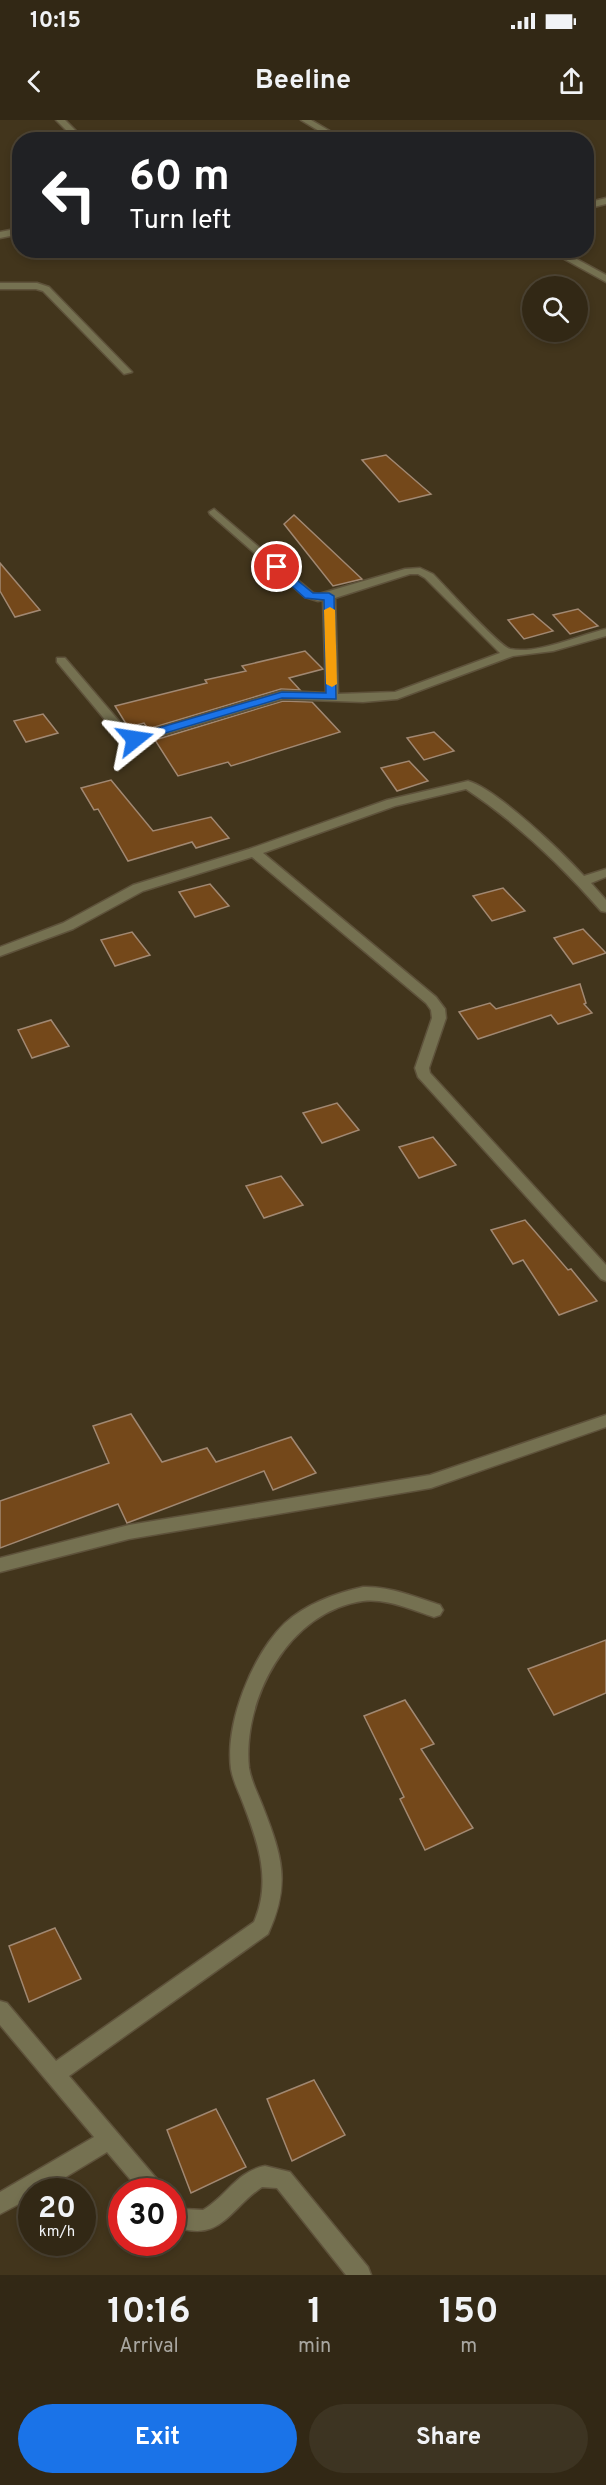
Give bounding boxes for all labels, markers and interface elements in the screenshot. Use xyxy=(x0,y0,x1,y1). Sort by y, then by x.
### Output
text: 10:15 xyxy=(30,8,81,35)
text: Beeline xyxy=(255,64,351,98)
icon: back xyxy=(18,65,51,98)
icon: share xyxy=(555,65,588,98)
text: 60 m xyxy=(129,152,230,205)
icon: left xyxy=(30,156,108,234)
text: Turn left xyxy=(129,204,231,238)
map controls xyxy=(522,276,588,342)
button: search xyxy=(522,276,588,342)
pin xyxy=(251,541,302,592)
icon: arrive xyxy=(260,550,293,583)
position arrow xyxy=(103,707,167,771)
speed limit sign: 30 xyxy=(108,2178,186,2256)
text: 20 xyxy=(38,2191,76,2228)
text: km/h xyxy=(39,2223,75,2242)
text: 10:16 xyxy=(107,2290,191,2336)
text: 1 xyxy=(307,2290,322,2336)
text: 150 xyxy=(439,2290,499,2336)
text: Arrival xyxy=(119,2334,179,2360)
text: min xyxy=(298,2334,331,2360)
text: m xyxy=(460,2334,477,2360)
button: Exit xyxy=(18,2404,297,2473)
button: Share xyxy=(309,2404,588,2473)

